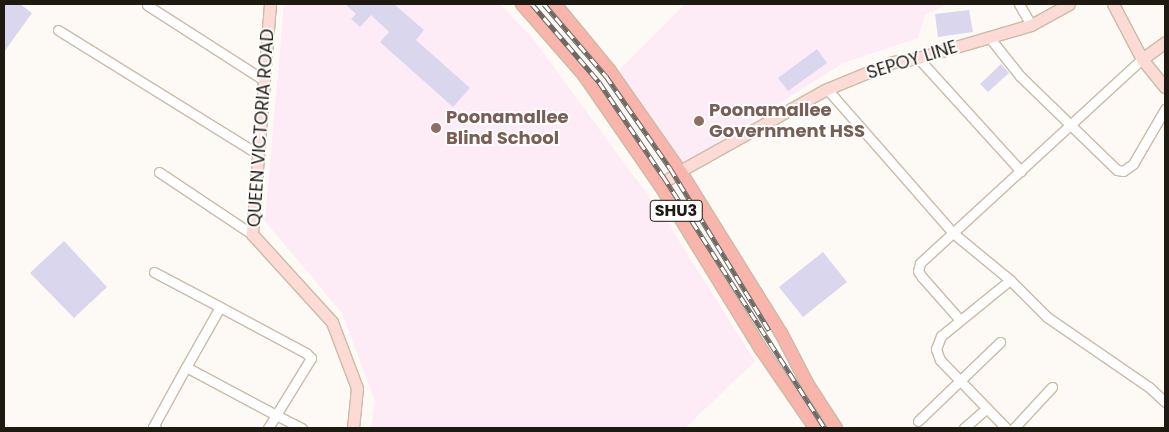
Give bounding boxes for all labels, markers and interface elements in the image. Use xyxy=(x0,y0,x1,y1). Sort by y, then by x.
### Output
street label: QUEEN VICTORIA ROAD xyxy=(243,28,279,228)
street label: SEPOY LINE xyxy=(864,36,960,84)
place label: Poonamallee Government HSS xyxy=(709,100,865,142)
place label: Poonamallee Blind School xyxy=(446,107,569,150)
marker: Poonamallee Government HSS xyxy=(693,115,705,127)
marker: Poonamallee Blind School xyxy=(430,122,442,134)
road number: SHU3 xyxy=(650,198,702,225)

